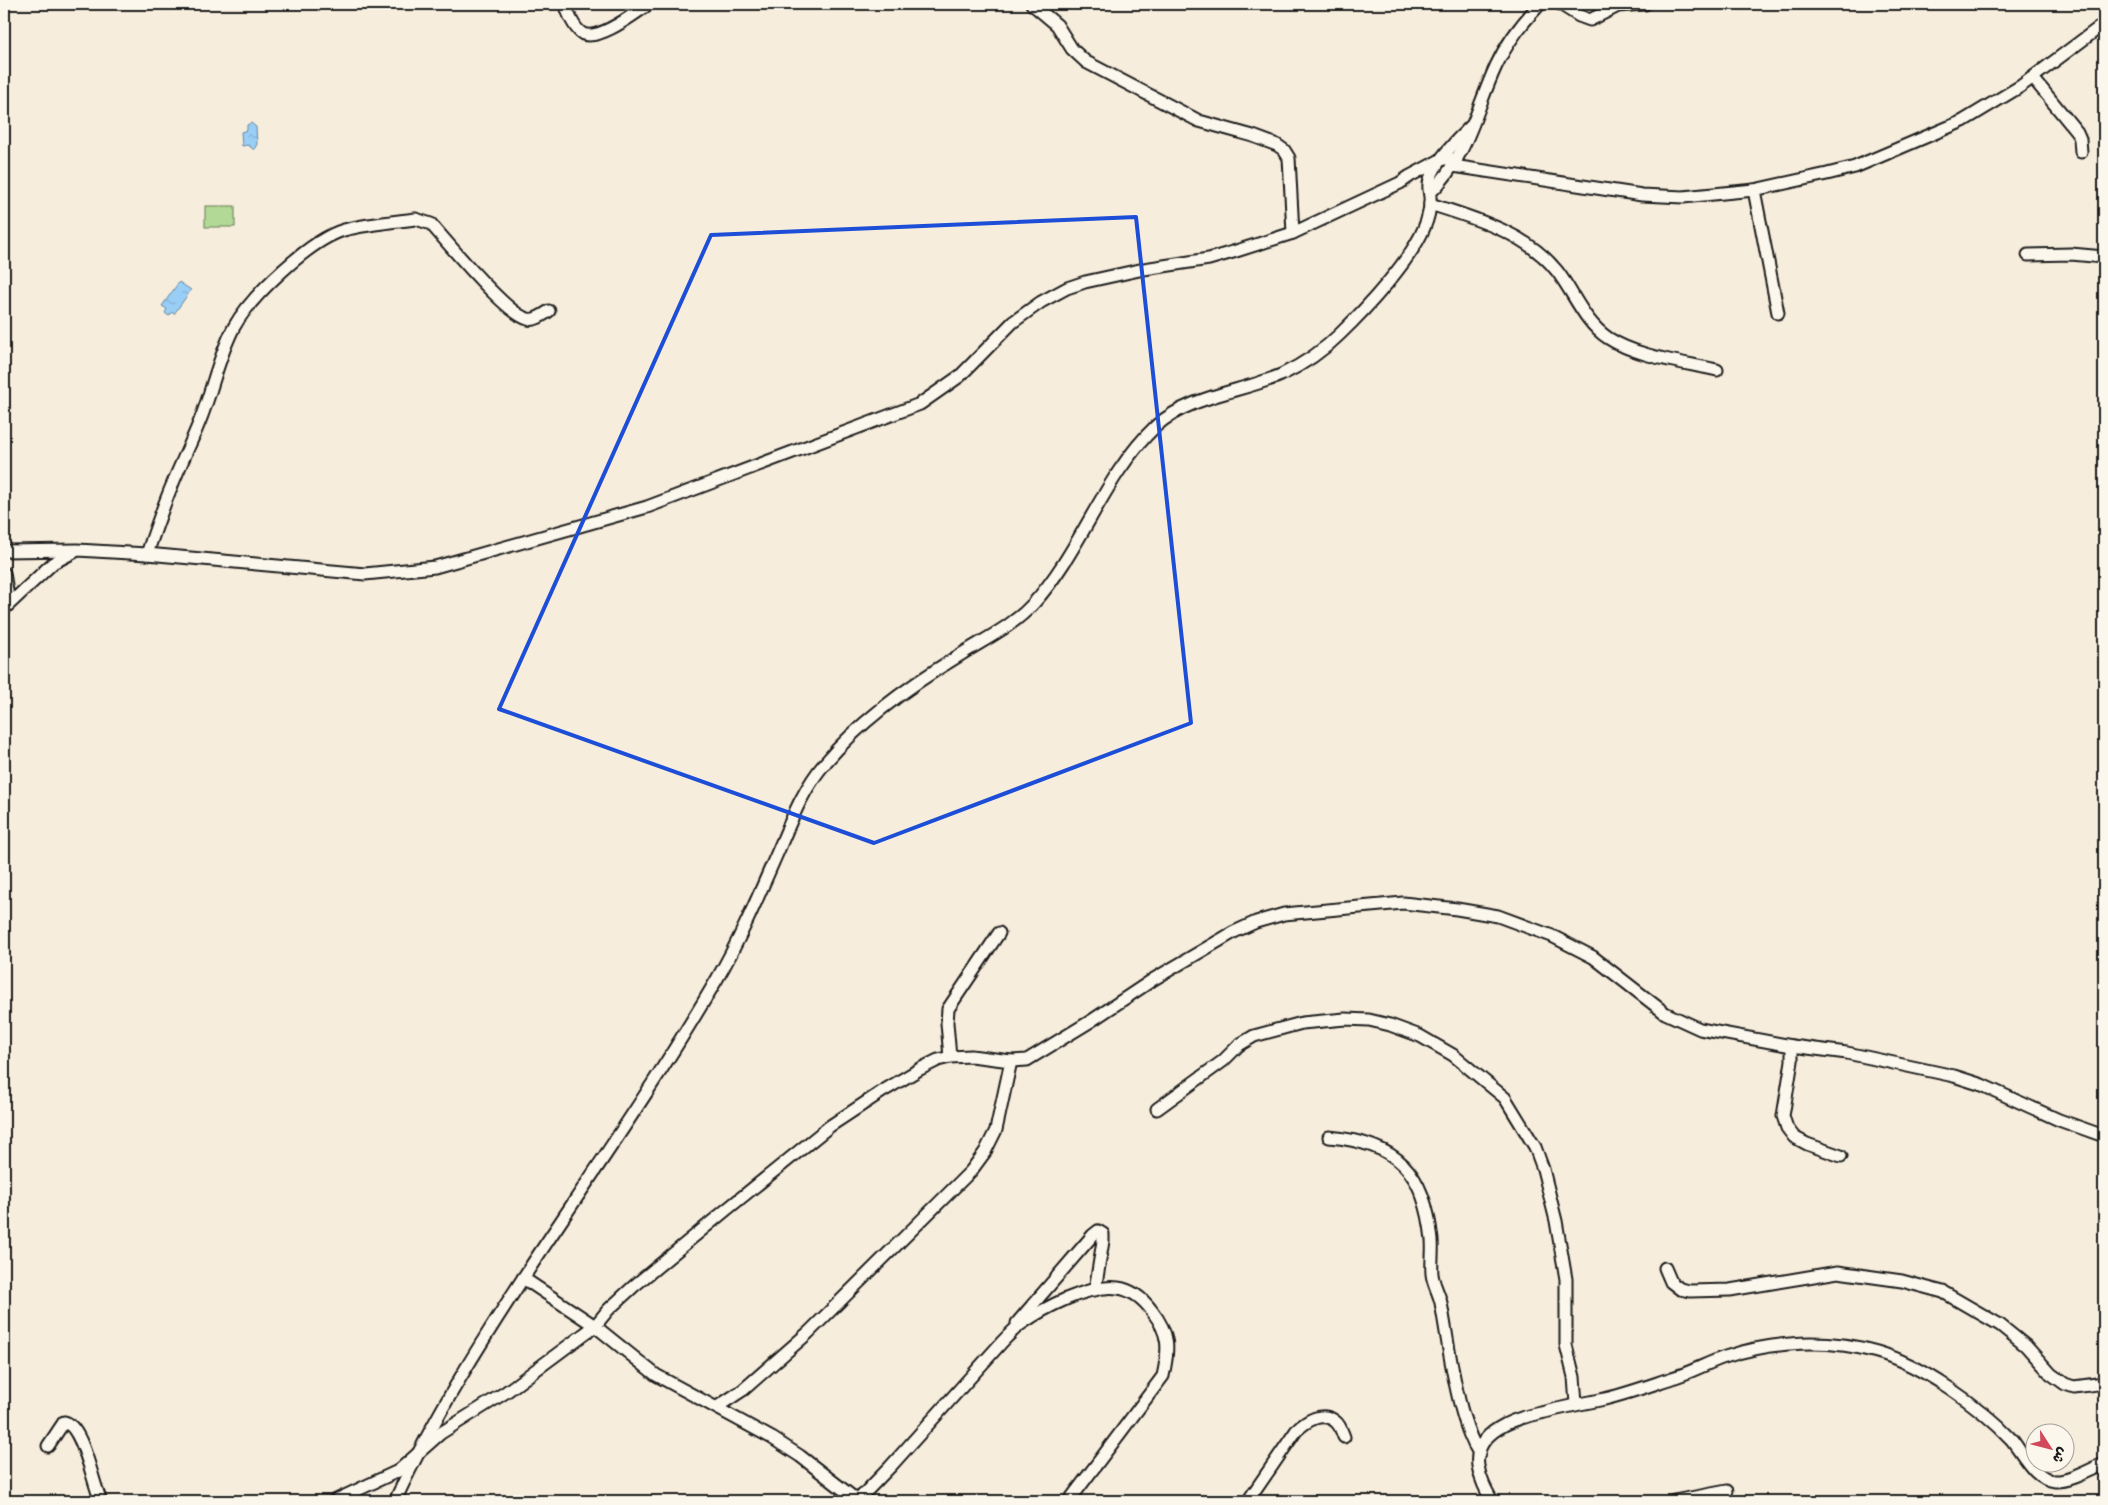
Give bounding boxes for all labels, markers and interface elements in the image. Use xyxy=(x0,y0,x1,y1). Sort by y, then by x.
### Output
north arrow xyxy=(2026,1422,2076,1472)
text: ش xyxy=(2048,1444,2074,1468)

